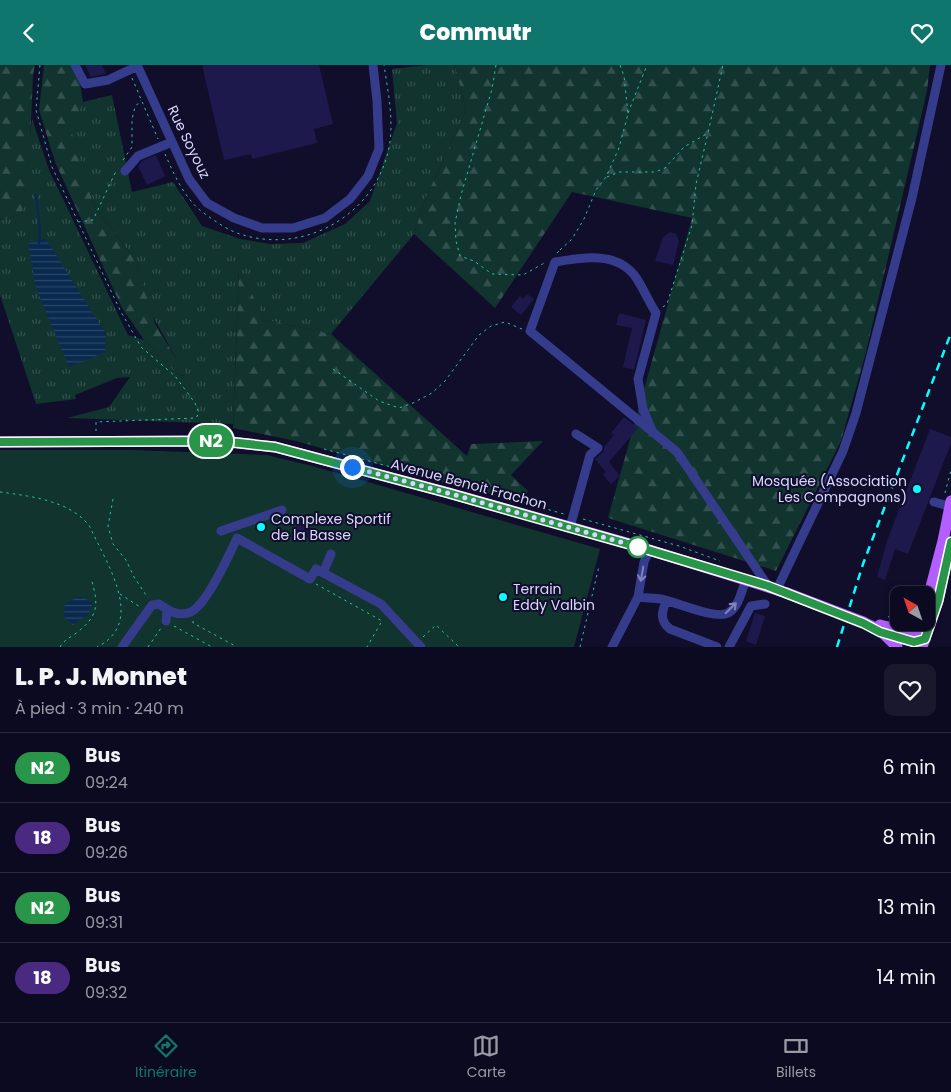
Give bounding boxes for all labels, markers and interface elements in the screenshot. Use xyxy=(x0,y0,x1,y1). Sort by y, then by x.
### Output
text: Commutr xyxy=(420,17,531,48)
icon: back xyxy=(15,19,43,47)
icon: heart xyxy=(908,19,936,47)
street label: Rue Soyouz xyxy=(163,102,215,182)
line badge: N2 xyxy=(188,425,234,457)
text: N2 xyxy=(199,428,223,453)
street label: Avenue Benoit Frachon xyxy=(389,454,549,514)
your location xyxy=(340,455,365,480)
place label: Mosquée (Association Les Compagnons) xyxy=(752,471,907,507)
marker: Mosquée (Association Les Compagnons) xyxy=(911,483,923,495)
place label: Complexe Sportif de la Basse xyxy=(271,509,391,545)
marker: Complexe Sportif de la Basse xyxy=(255,521,267,533)
unlabelled marker xyxy=(627,536,649,558)
one-way arrow xyxy=(637,565,647,581)
place label: Terrain Eddy Valbin xyxy=(513,579,595,615)
north arrow xyxy=(890,586,935,631)
map controls xyxy=(890,586,935,631)
marker: Terrain Eddy Valbin xyxy=(497,591,509,603)
one-way arrow xyxy=(725,602,737,614)
text: L. P. J. Monnet xyxy=(15,660,187,693)
button: heart xyxy=(884,664,936,716)
text: À pied · 3 min · 240 m xyxy=(15,697,184,720)
text: Bus xyxy=(85,742,121,769)
text: 6 min xyxy=(882,754,936,781)
text: N2 xyxy=(31,755,54,780)
text: 09:24 xyxy=(85,771,128,794)
text: Bus xyxy=(85,812,121,839)
text: 8 min xyxy=(883,824,936,851)
text: 18 xyxy=(33,825,52,850)
text: 09:26 xyxy=(85,841,128,864)
text: Bus xyxy=(85,882,121,909)
text: 13 min xyxy=(877,894,936,921)
text: N2 xyxy=(31,895,54,920)
text: 09:31 xyxy=(85,911,123,934)
text: Bus xyxy=(85,952,121,979)
text: 14 min xyxy=(876,964,936,991)
text: 18 xyxy=(33,965,52,990)
text: 09:32 xyxy=(85,981,127,1004)
tab: Itinéraire xyxy=(135,1032,197,1083)
tab: Carte xyxy=(467,1032,506,1083)
tab: Billets xyxy=(776,1032,816,1083)

